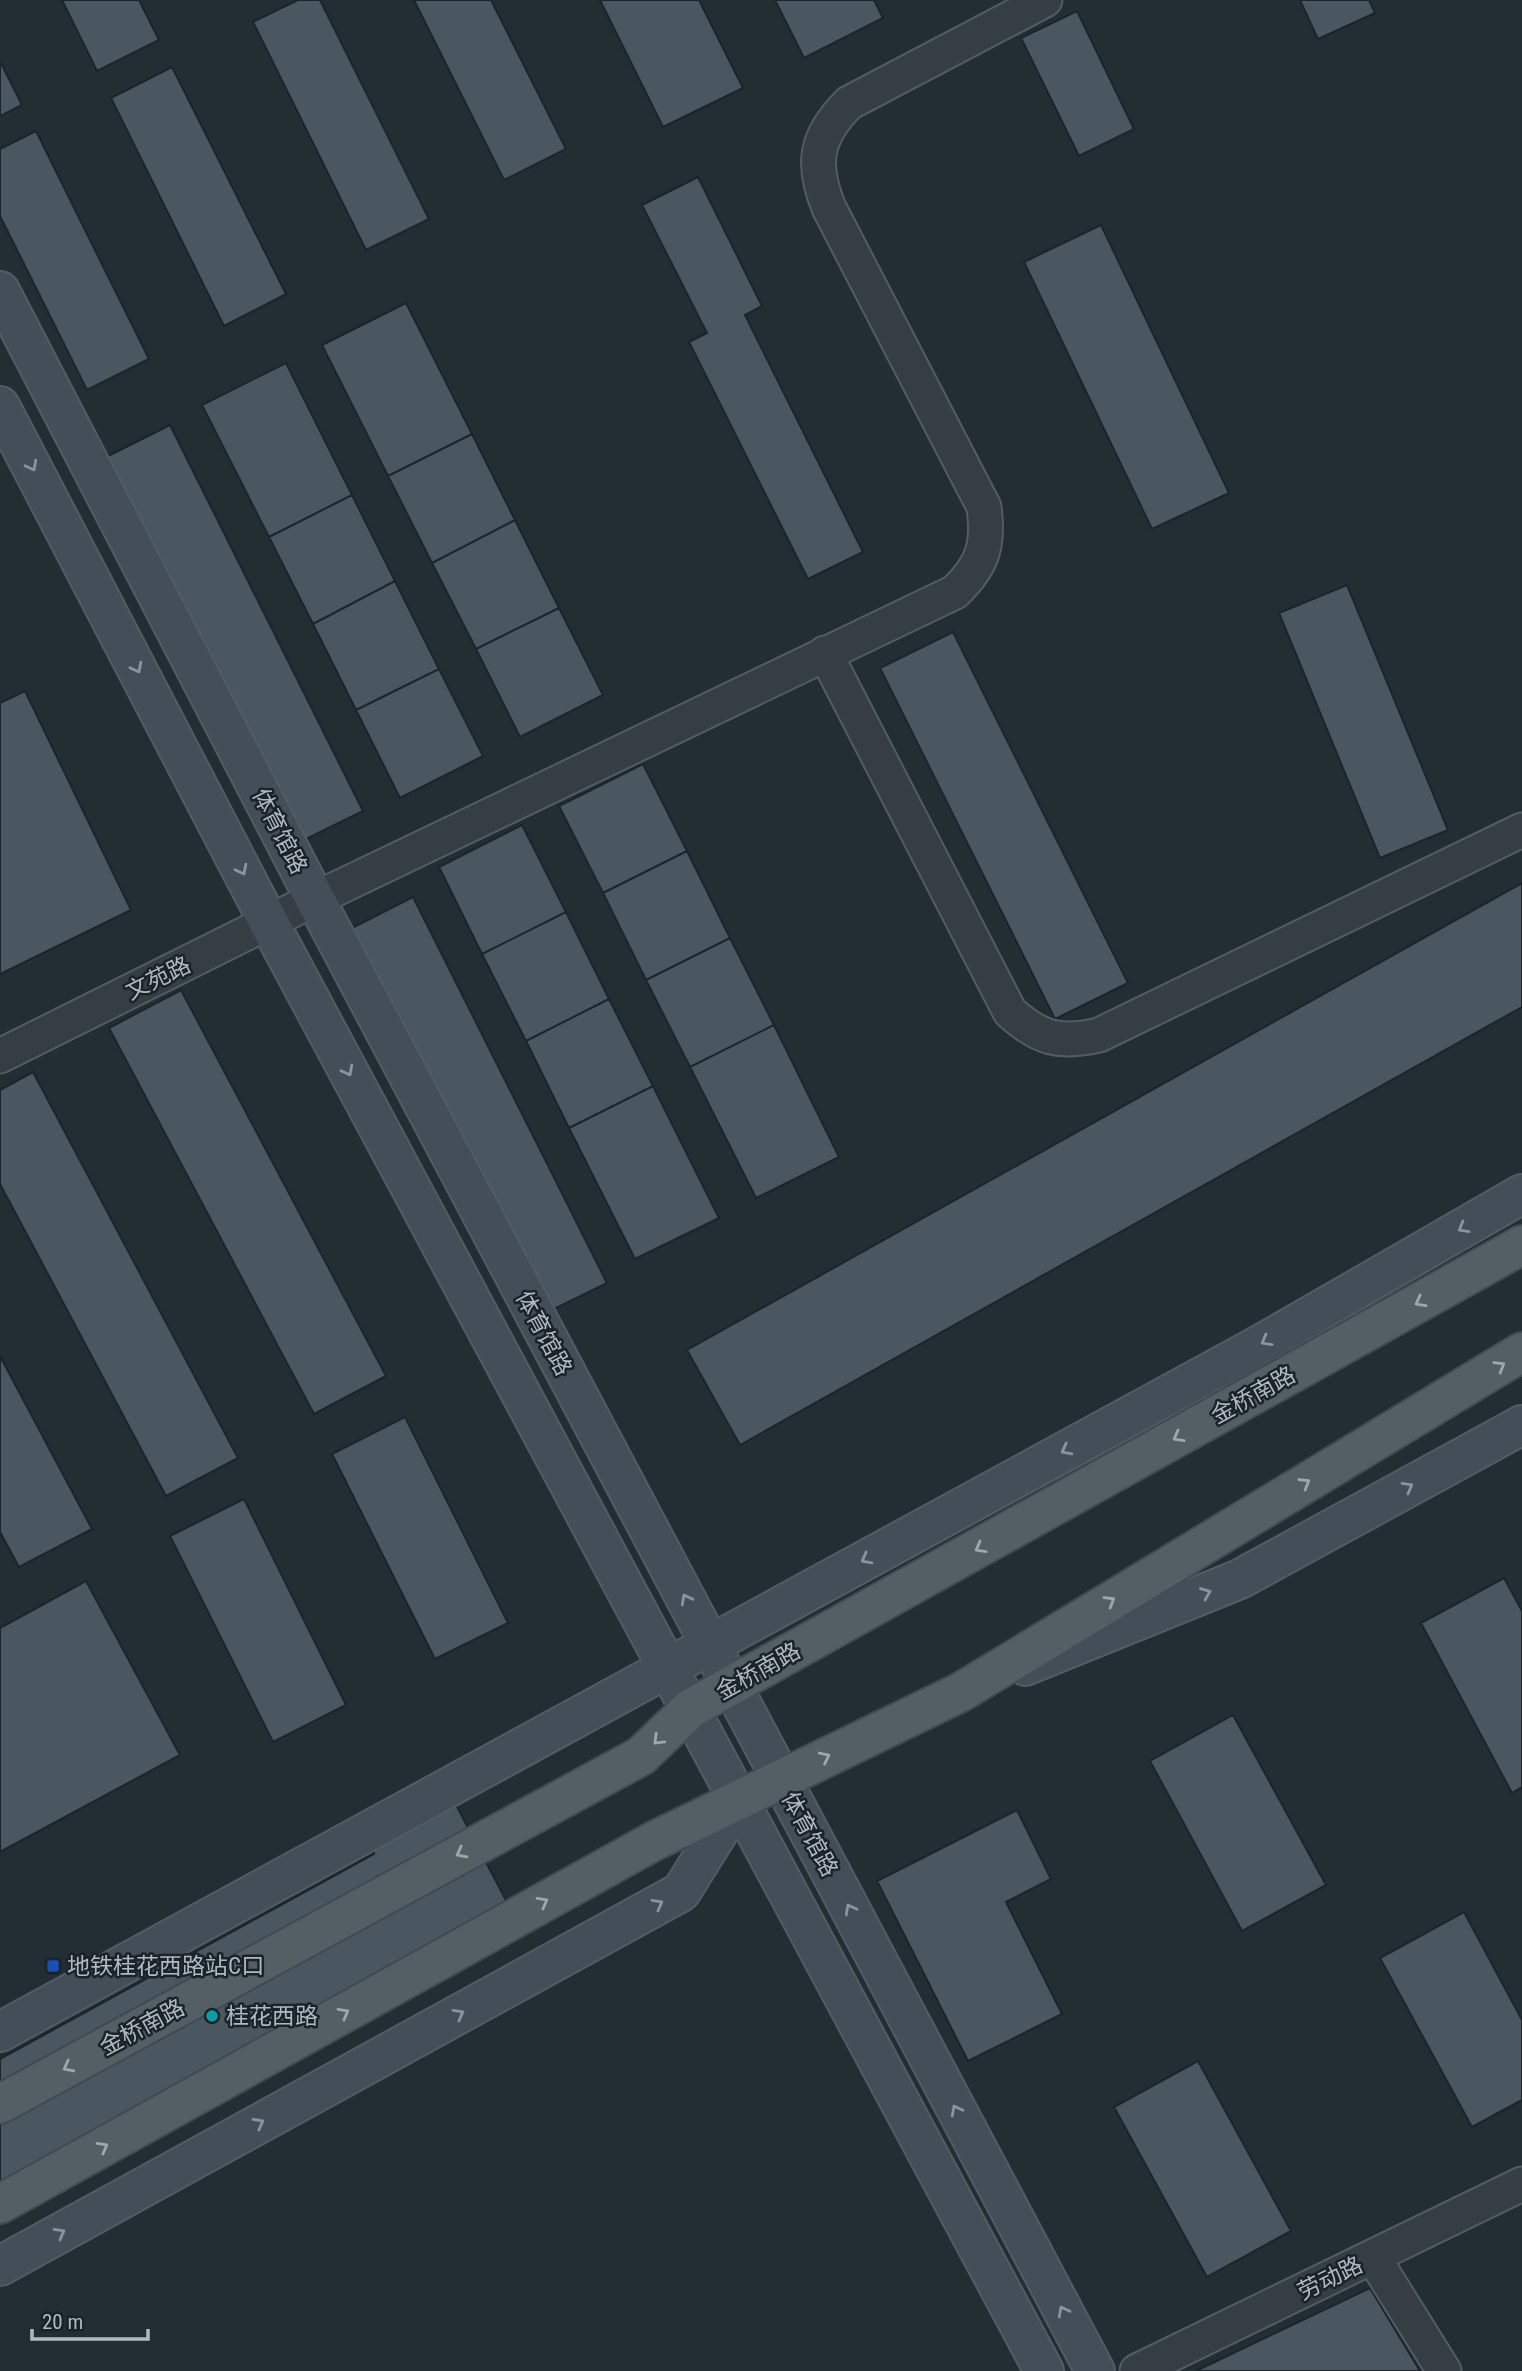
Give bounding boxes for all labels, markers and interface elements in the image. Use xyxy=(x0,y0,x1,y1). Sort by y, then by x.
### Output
one-way arrow xyxy=(23,459,37,472)
one-way arrow xyxy=(128,661,142,673)
street label: 体育馆路 xyxy=(247,784,312,878)
one-way arrow xyxy=(233,863,247,875)
street label: 文苑路 xyxy=(121,951,195,1006)
one-way arrow xyxy=(340,1064,354,1076)
one-way arrow xyxy=(1457,1220,1470,1233)
street label: 体育馆路 xyxy=(510,1286,577,1380)
one-way arrow xyxy=(1414,1294,1427,1307)
one-way arrow xyxy=(1260,1333,1273,1346)
street label: 金桥南路 xyxy=(1206,1361,1300,1430)
one-way arrow xyxy=(1492,1361,1505,1374)
one-way arrow xyxy=(1173,1429,1186,1442)
one-way arrow xyxy=(1061,1442,1073,1455)
one-way arrow xyxy=(1298,1479,1311,1492)
one-way arrow xyxy=(1400,1482,1413,1496)
one-way arrow xyxy=(974,1539,987,1553)
one-way arrow xyxy=(861,1551,873,1564)
one-way arrow xyxy=(1200,1587,1212,1601)
one-way arrow xyxy=(680,1594,694,1607)
one-way arrow xyxy=(1103,1597,1116,1610)
street label: 金桥南路 xyxy=(711,1637,805,1706)
one-way arrow xyxy=(653,1732,666,1745)
one-way arrow xyxy=(818,1751,830,1765)
street label: 体育馆路 xyxy=(776,1787,843,1881)
one-way arrow xyxy=(456,1845,469,1859)
one-way arrow xyxy=(536,1897,548,1910)
one-way arrow xyxy=(651,1899,663,1912)
one-way arrow xyxy=(844,1903,858,1916)
place label: 地铁桂花西路站C口 xyxy=(67,1953,264,1980)
marker: 地铁桂花西路站C口 xyxy=(45,1958,61,1974)
street label: 金桥南路 xyxy=(95,1994,189,2061)
place label: 桂花西路 xyxy=(226,2003,318,2030)
marker: 桂花西路 xyxy=(204,2008,220,2024)
one-way arrow xyxy=(337,2008,349,2021)
one-way arrow xyxy=(451,2008,464,2022)
one-way arrow xyxy=(62,2059,75,2072)
one-way arrow xyxy=(951,2104,964,2117)
one-way arrow xyxy=(252,2118,264,2131)
one-way arrow xyxy=(95,2142,108,2155)
one-way arrow xyxy=(53,2228,65,2241)
street label: 劳动路 xyxy=(1293,2251,1367,2306)
scale bar xyxy=(32,2298,147,2342)
one-way arrow xyxy=(1057,2306,1071,2318)
text: 20 m xyxy=(42,2310,83,2334)

